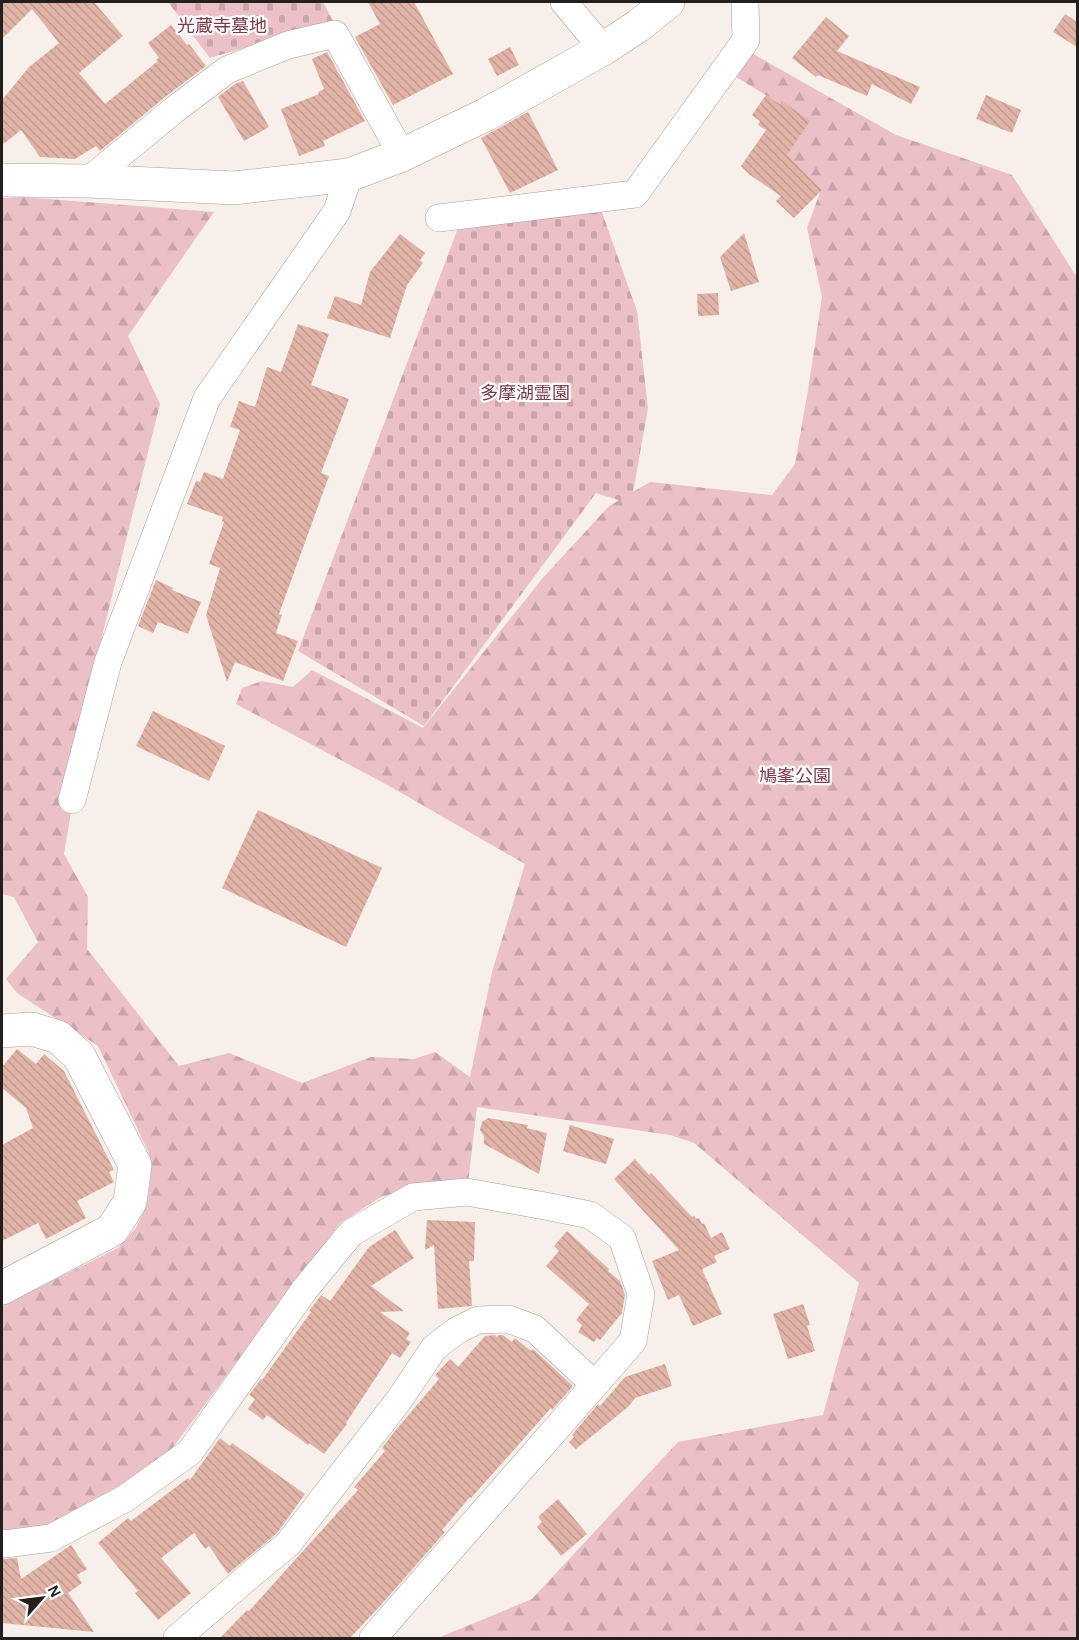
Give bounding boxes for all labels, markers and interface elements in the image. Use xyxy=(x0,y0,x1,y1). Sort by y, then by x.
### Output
park label: 光蔵寺墓地 xyxy=(177,17,267,36)
park label: 多摩湖霊園 xyxy=(480,383,570,403)
park label: 鳩峯公園 xyxy=(759,766,831,786)
north arrow xyxy=(12,1568,72,1628)
text: N xyxy=(45,1583,64,1600)

